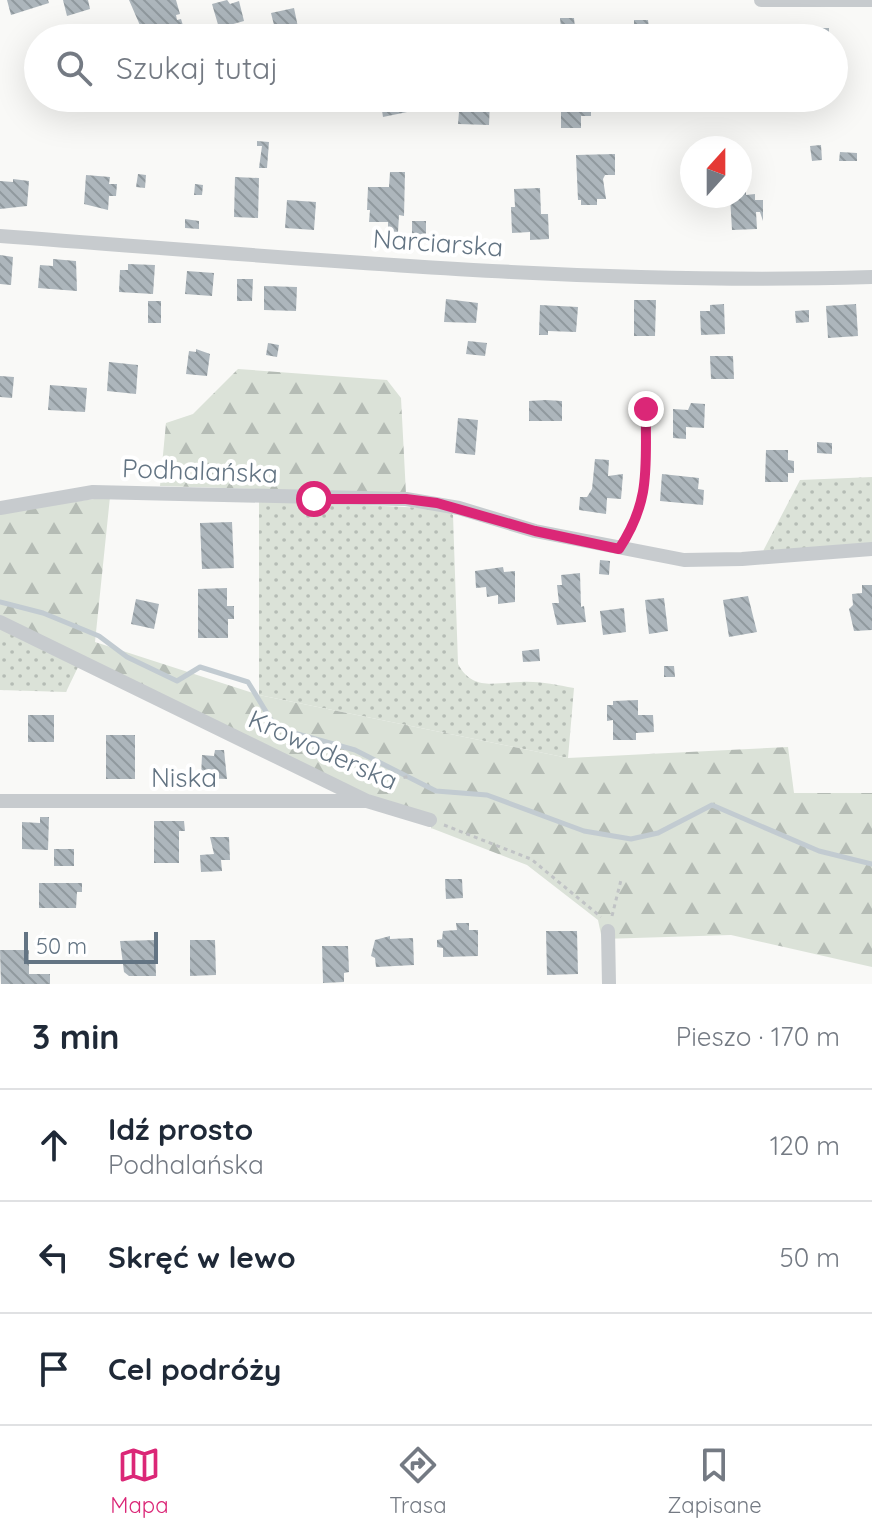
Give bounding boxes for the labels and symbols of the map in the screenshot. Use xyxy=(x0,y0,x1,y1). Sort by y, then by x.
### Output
north arrow xyxy=(680,136,752,208)
street label: Narciarska xyxy=(372,221,504,264)
route end xyxy=(628,391,664,427)
street label: Podhalańska xyxy=(122,451,278,490)
route start xyxy=(296,481,332,517)
street label: Krowoderska xyxy=(243,702,403,797)
street label: Niska xyxy=(151,761,217,794)
scale bar xyxy=(24,928,158,964)

